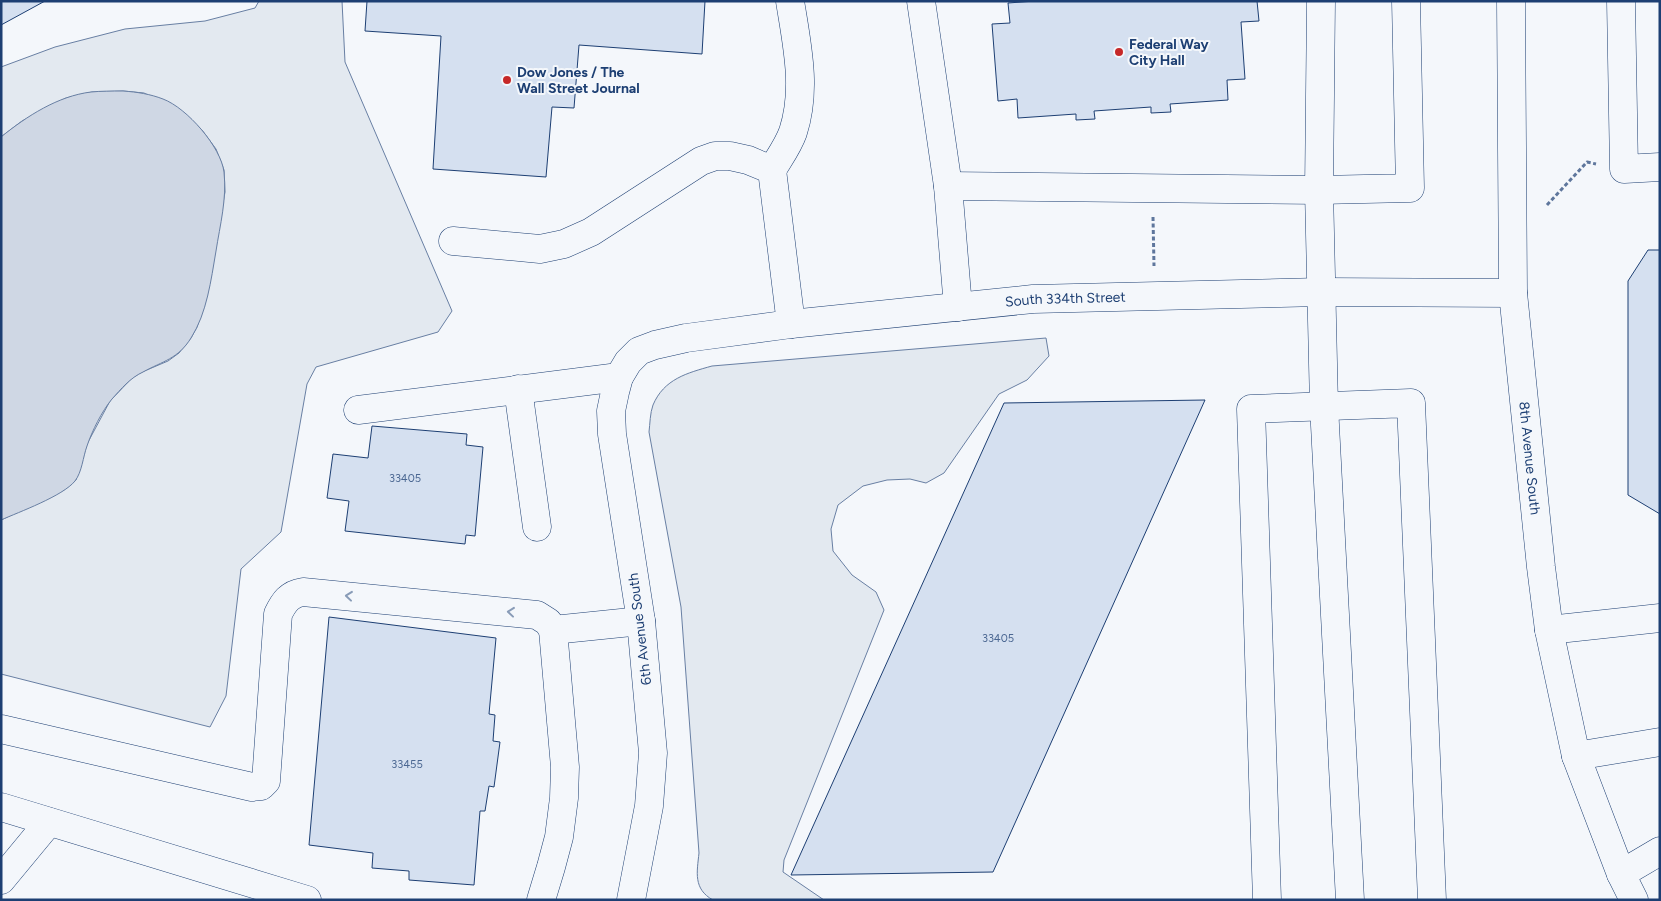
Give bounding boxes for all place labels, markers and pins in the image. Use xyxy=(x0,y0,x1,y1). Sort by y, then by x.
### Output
place label: Federal Way City Hall xyxy=(1129,36,1209,69)
marker: Federal Way City Hall xyxy=(1113,46,1125,58)
place label: Dow Jones / The Wall Street Journal xyxy=(517,64,640,97)
marker: Dow Jones / The Wall Street Journal xyxy=(501,74,513,86)

